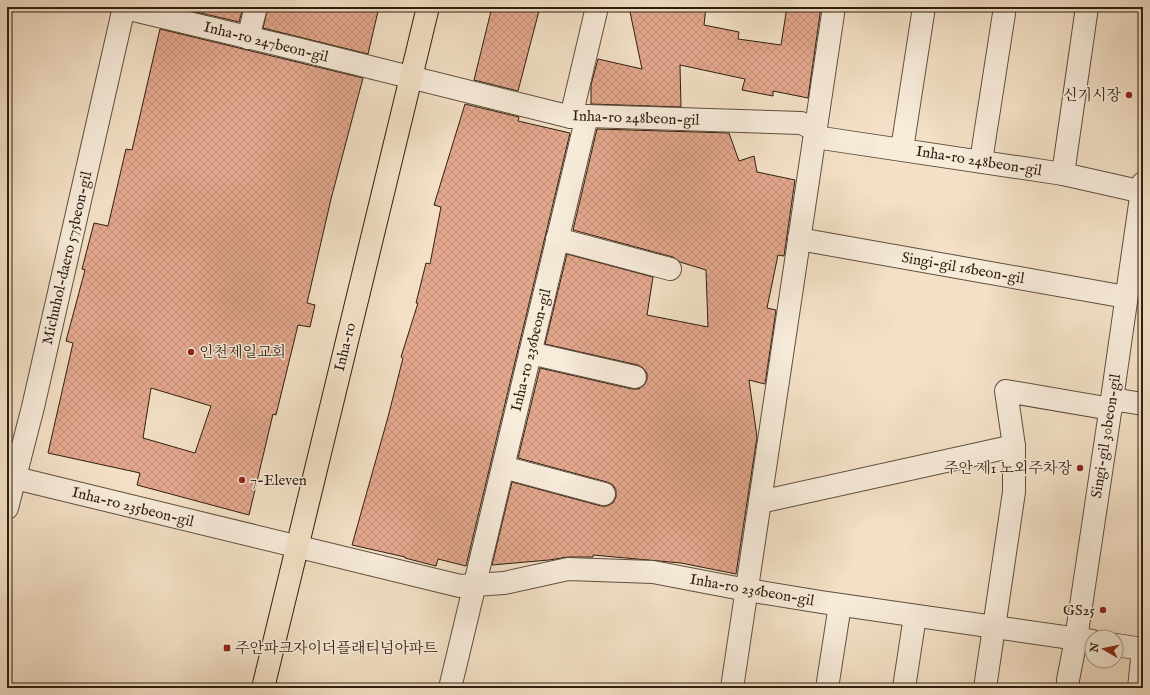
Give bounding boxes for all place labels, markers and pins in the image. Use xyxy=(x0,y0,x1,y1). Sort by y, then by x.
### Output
place label: 신기시장 xyxy=(1063,86,1122,105)
marker: 신기시장 xyxy=(1124,90,1134,100)
place label: 인천제일교회 xyxy=(199,343,286,362)
marker: 인천제일교회 xyxy=(186,347,196,357)
place label: 주안 제1 노외주차장 xyxy=(944,459,1073,478)
marker: 주안 제1 노외주차장 xyxy=(1075,463,1085,473)
place label: 7-Eleven xyxy=(250,471,307,490)
marker: 7-Eleven xyxy=(237,475,247,485)
place label: GS25 xyxy=(1063,601,1096,620)
marker: GS25 xyxy=(1098,605,1108,615)
place label: 주안파크자이더플래티넘아파트 xyxy=(235,639,438,658)
marker: 주안파크자이더플래티넘아파트 xyxy=(222,643,232,653)

